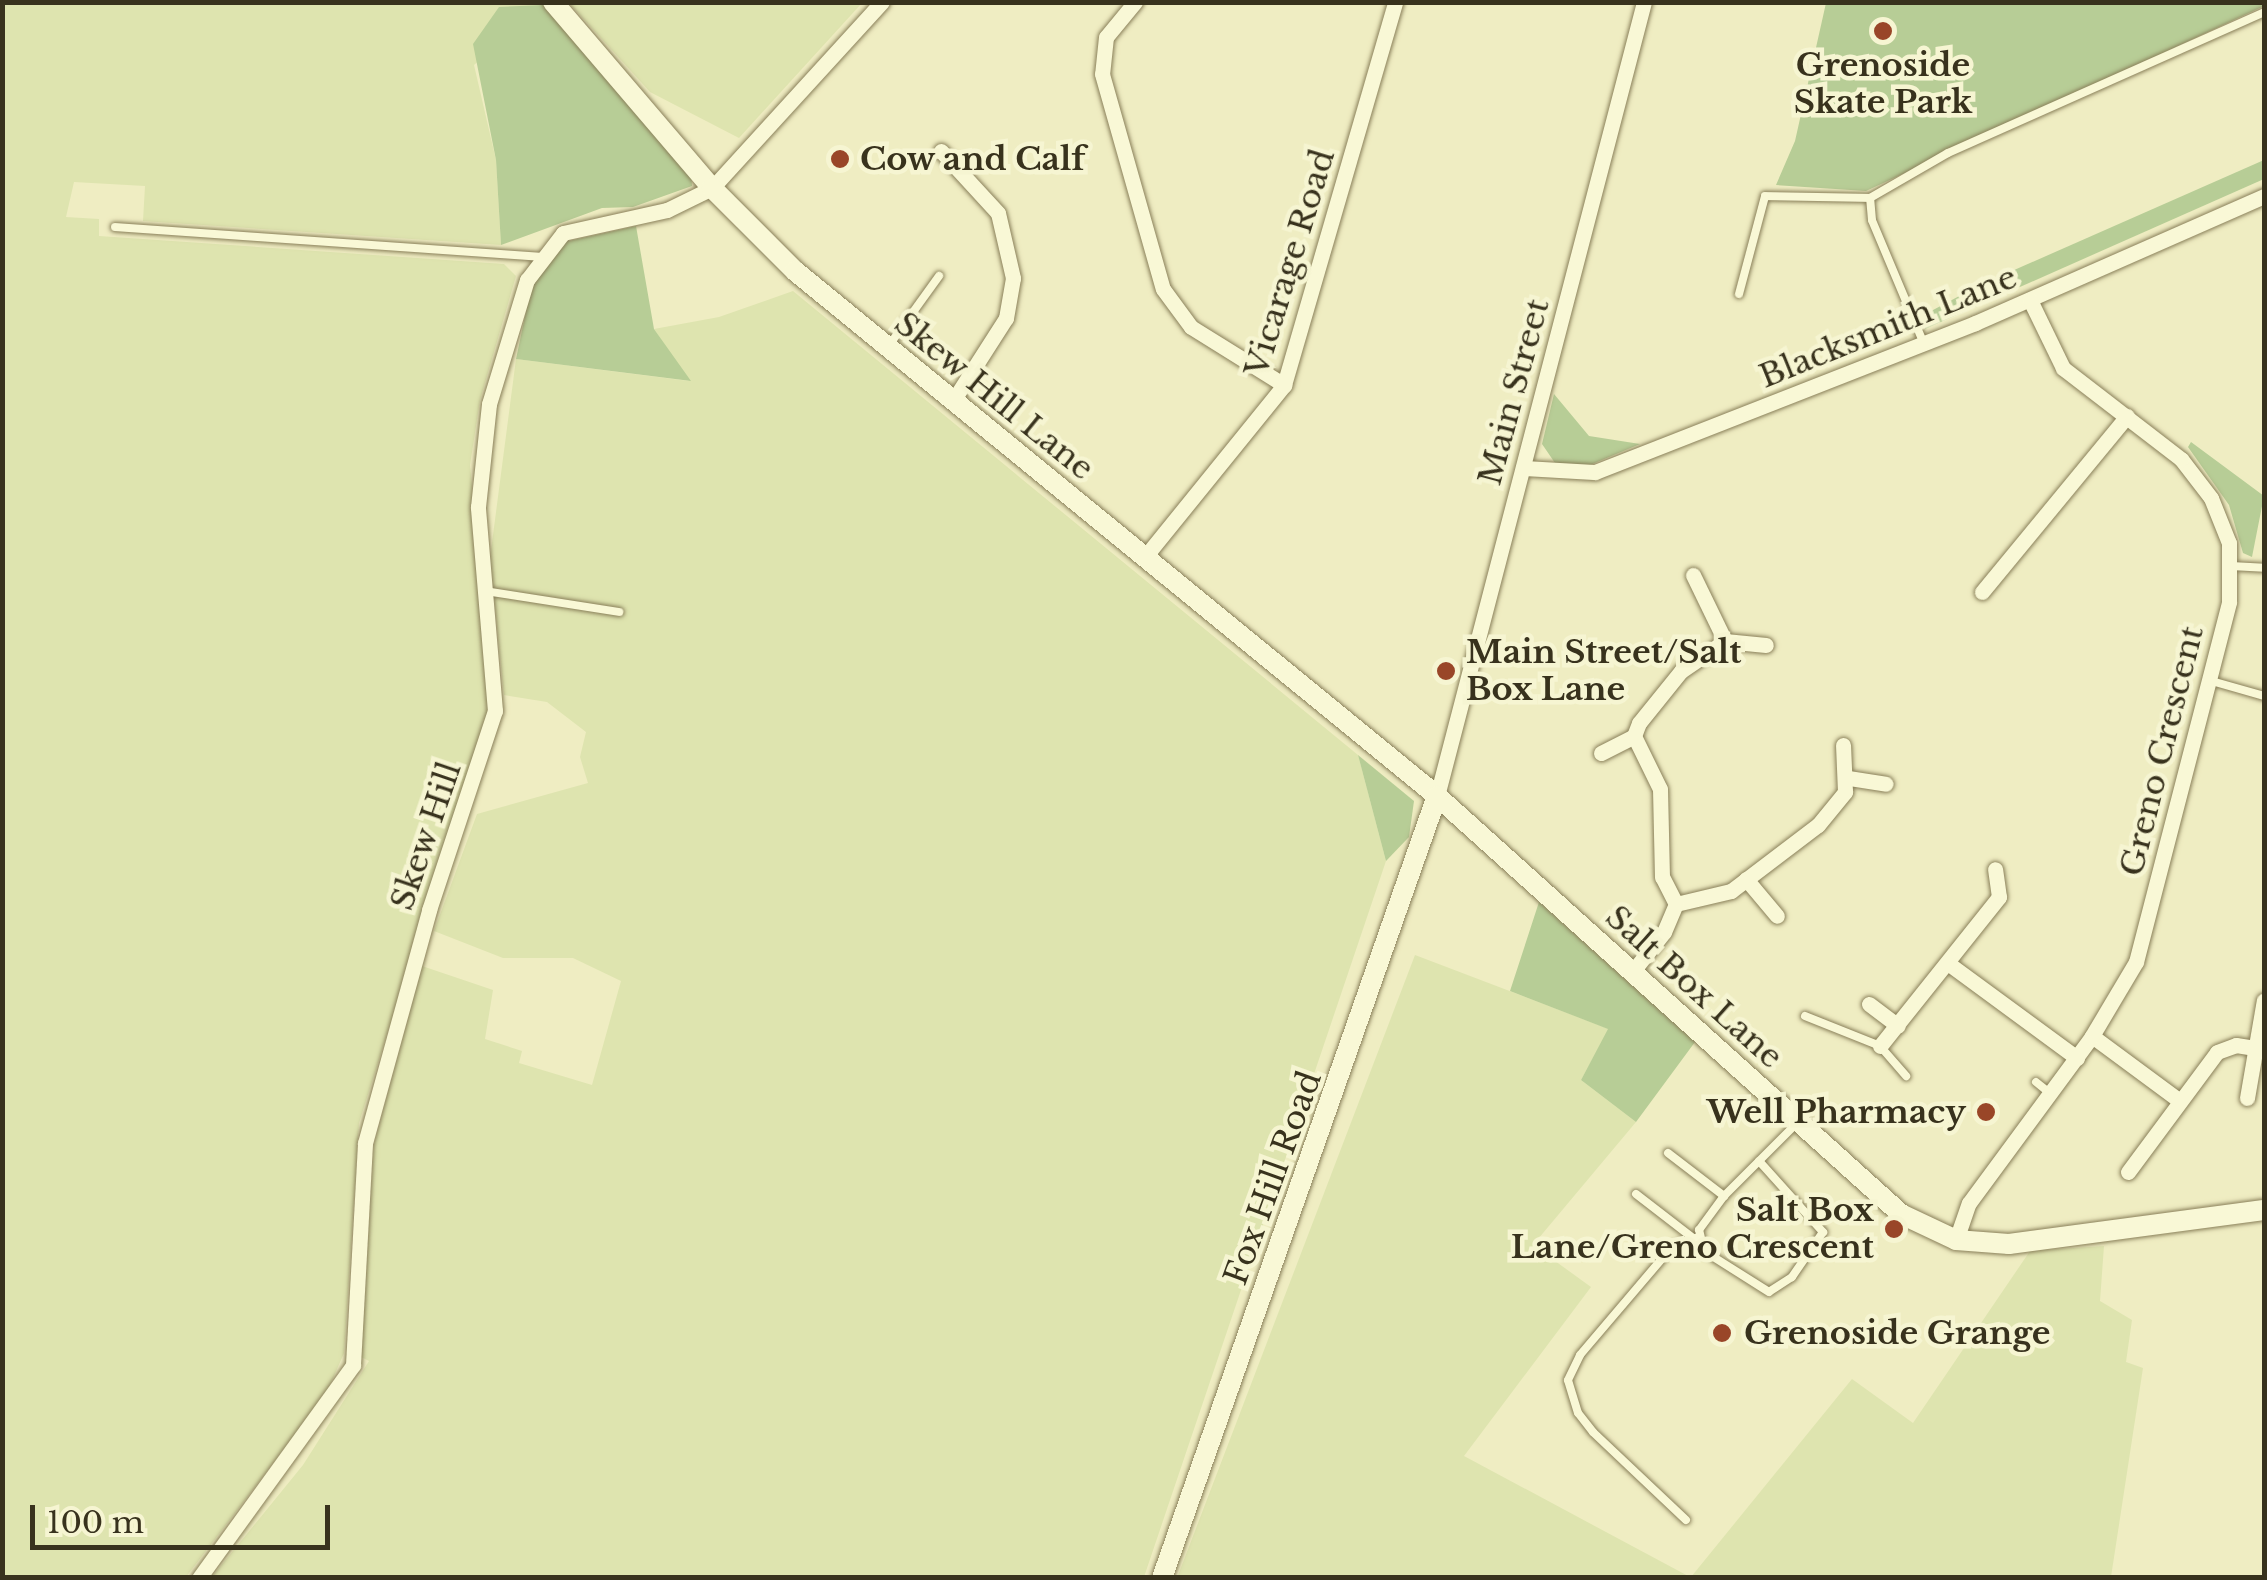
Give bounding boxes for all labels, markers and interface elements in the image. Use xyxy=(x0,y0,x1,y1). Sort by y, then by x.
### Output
marker: Grenoside Skate Park xyxy=(1872,20,1894,42)
place label: Grenoside Skate Park xyxy=(1794,47,1972,122)
place label: Cow and Calf xyxy=(860,140,1086,178)
street label: Vicarage Road xyxy=(1237,145,1343,381)
marker: Cow and Calf xyxy=(829,148,851,170)
street label: Blacksmith Lane xyxy=(1754,258,2022,396)
street label: Main Street xyxy=(1471,295,1557,489)
street label: Skew Hill Lane xyxy=(887,304,1101,488)
street label: Greno Crescent xyxy=(2112,622,2212,880)
place label: Main Street/Salt Box Lane xyxy=(1466,634,1741,709)
marker: Main Street/Salt Box Lane xyxy=(1435,660,1457,682)
street label: Skew Hill xyxy=(383,757,469,915)
street label: Salt Box Lane xyxy=(1598,898,1790,1076)
street label: Fox Hill Road xyxy=(1217,1066,1329,1290)
place label: Well Pharmacy xyxy=(1707,1093,1966,1131)
marker: Well Pharmacy xyxy=(1975,1101,1997,1123)
place label: Salt Box Lane/Greno Crescent xyxy=(1511,1192,1874,1267)
marker: Salt Box Lane/Greno Crescent xyxy=(1883,1218,1905,1240)
place label: Grenoside Grange xyxy=(1744,1314,2050,1352)
marker: Grenoside Grange xyxy=(1709,1320,1735,1346)
scale bar xyxy=(35,1485,335,1547)
text: 100 m xyxy=(47,1504,144,1541)

